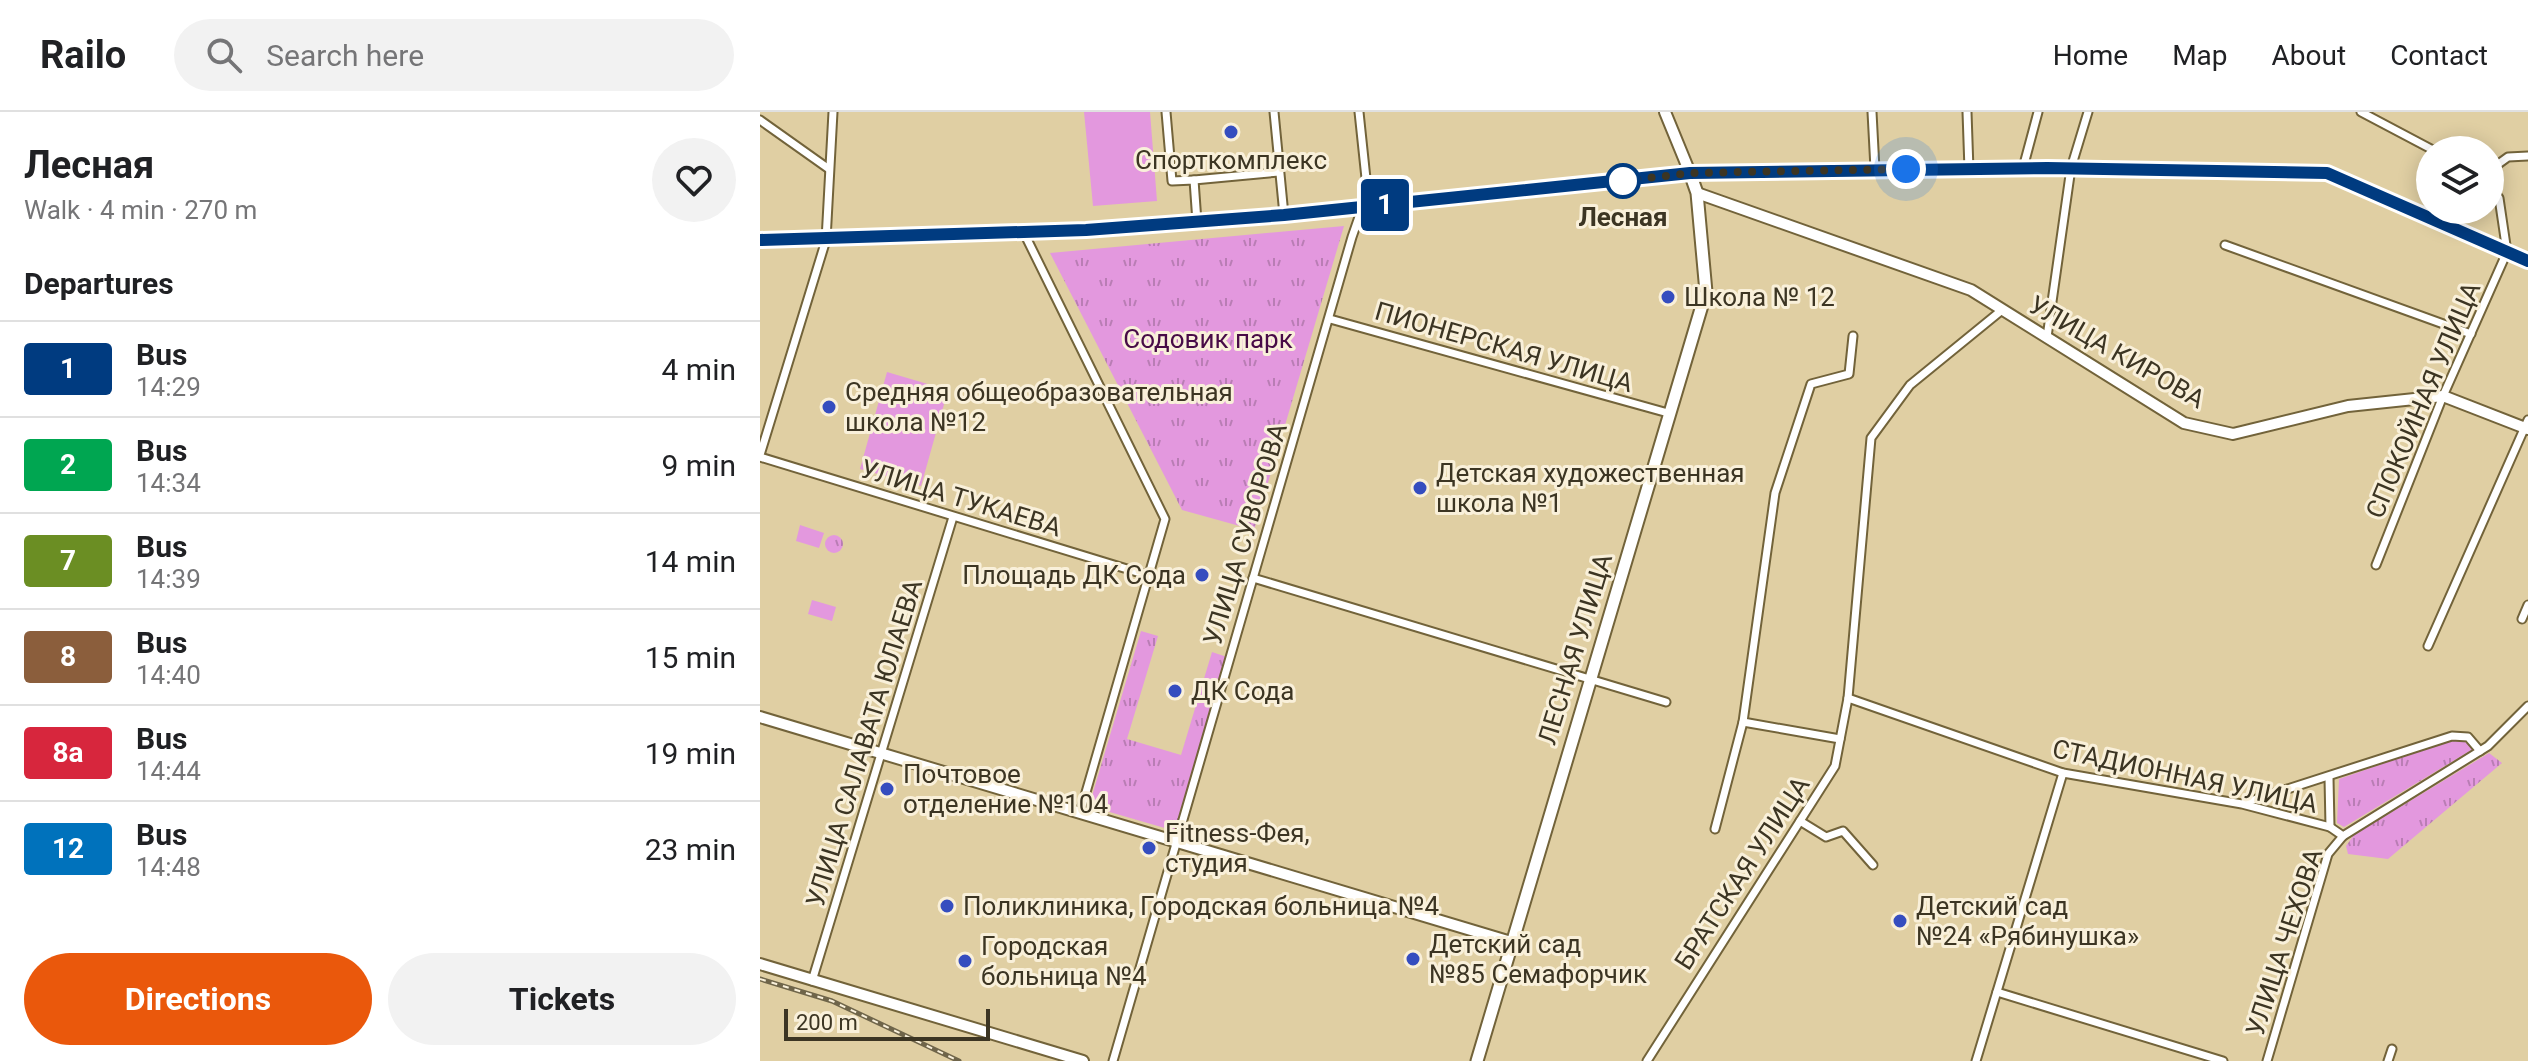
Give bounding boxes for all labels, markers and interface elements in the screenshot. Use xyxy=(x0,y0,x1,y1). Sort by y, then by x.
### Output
search box xyxy=(174,19,734,91)
text: Railo xyxy=(40,33,126,77)
icon: search xyxy=(202,33,246,77)
text: Search here xyxy=(266,38,424,73)
text: Home xyxy=(2053,39,2128,72)
text: Map xyxy=(2172,39,2228,72)
text: About xyxy=(2272,39,2346,72)
text: Contact xyxy=(2390,39,2488,72)
marker: Спорткомплекс xyxy=(1222,123,1240,141)
map controls xyxy=(2416,136,2504,224)
button: layers xyxy=(2416,136,2504,224)
button: heart xyxy=(652,138,736,222)
text: Лесная xyxy=(24,143,154,187)
place label: Спорткомплекс xyxy=(1135,145,1327,175)
your location xyxy=(1886,149,1926,189)
marker: Лесная xyxy=(1606,164,1640,198)
line badge: 1 xyxy=(1359,179,1411,231)
text: 1 xyxy=(1377,188,1393,221)
text: Walk · 4 min · 270 m xyxy=(24,195,257,225)
place label: Лесная xyxy=(1578,202,1668,232)
text: Departures xyxy=(24,266,174,301)
street label: СПОКОЙНАЯ УЛИЦА xyxy=(2360,277,2486,523)
place label: Школа № 12 xyxy=(1684,282,1835,312)
marker: Школа № 12 xyxy=(1659,288,1677,306)
street label: УЛИЦА КИРОВА xyxy=(2024,290,2210,415)
street label: ПИОНЕРСКАЯ УЛИЦА xyxy=(1371,296,1637,398)
park label: Содовик парк xyxy=(1123,324,1293,354)
text: Bus xyxy=(136,337,187,372)
text: 1 xyxy=(60,352,76,385)
text: 4 min xyxy=(662,352,736,387)
text: 14:29 xyxy=(136,372,201,402)
place label: Средняя общеобразовательная школа №12 xyxy=(845,377,1233,437)
marker: Средняя общеобразовательная школа №12 xyxy=(820,398,838,416)
street label: УЛИЦА СУВОРОВА xyxy=(1197,420,1293,648)
text: Bus xyxy=(136,433,187,468)
text: 2 xyxy=(60,448,76,481)
text: 9 min xyxy=(662,448,736,483)
street label: УЛИЦА ТУКАЕВА xyxy=(857,453,1065,543)
place label: Детская художественная школа №1 xyxy=(1436,458,1745,518)
text: 14:34 xyxy=(136,468,201,498)
marker: Детская художественная школа №1 xyxy=(1411,479,1429,497)
text: Bus xyxy=(136,529,187,564)
text: 7 xyxy=(60,544,76,577)
text: 14 min xyxy=(645,544,736,579)
street label: ЛЕСНАЯ УЛИЦА xyxy=(1532,550,1618,748)
place label: Площадь ДК Сода xyxy=(962,560,1186,590)
text: 14:39 xyxy=(136,564,201,594)
marker: Площадь ДК Сода xyxy=(1193,566,1211,584)
street label: УЛИЦА САЛАВАТА ЮЛАЕВА xyxy=(800,576,928,910)
text: Bus xyxy=(136,625,187,660)
text: 8 xyxy=(60,640,76,673)
text: 15 min xyxy=(645,640,736,675)
text: 14:40 xyxy=(136,660,201,690)
place label: ДК Сода xyxy=(1191,676,1294,706)
marker: ДК Сода xyxy=(1166,682,1184,700)
text: Bus xyxy=(136,721,187,756)
street label: СТАДИОННАЯ УЛИЦА xyxy=(2050,733,2320,819)
text: 8а xyxy=(52,736,84,769)
text: 19 min xyxy=(645,736,736,771)
text: 14:44 xyxy=(136,756,201,786)
place label: Почтовое отделение №104 xyxy=(903,759,1108,819)
street label: БРАТСКАЯ УЛИЦА xyxy=(1668,771,1816,975)
marker: Почтовое отделение №104 xyxy=(878,780,896,798)
text: Bus xyxy=(136,817,187,852)
place label: Fitness-Фея, студия xyxy=(1165,818,1310,878)
text: 12 xyxy=(52,832,84,865)
text: 23 min xyxy=(645,832,736,867)
marker: Fitness-Фея, студия xyxy=(1140,839,1158,857)
street label: УЛИЦА ЧЕХОВА xyxy=(2240,845,2328,1039)
text: 14:48 xyxy=(136,852,201,882)
place label: Поликлиника, Городская больница №4 xyxy=(963,891,1440,921)
place label: Детский сад №24 «Рябинушка» xyxy=(1916,891,2139,951)
marker: Поликлиника, Городская больница №4 xyxy=(938,897,956,915)
marker: Детский сад №24 «Рябинушка» xyxy=(1891,912,1909,930)
place label: Детский сад №85 Семафорчик xyxy=(1429,929,1647,989)
place label: Городская больница №4 xyxy=(981,931,1147,991)
marker: Детский сад №85 Семафорчик xyxy=(1404,950,1422,968)
marker: Городская больница №4 xyxy=(956,952,974,970)
button: Directions xyxy=(24,953,372,1045)
button: Tickets xyxy=(388,953,736,1045)
scale bar xyxy=(784,1005,990,1041)
text: 200 m xyxy=(796,1010,858,1035)

